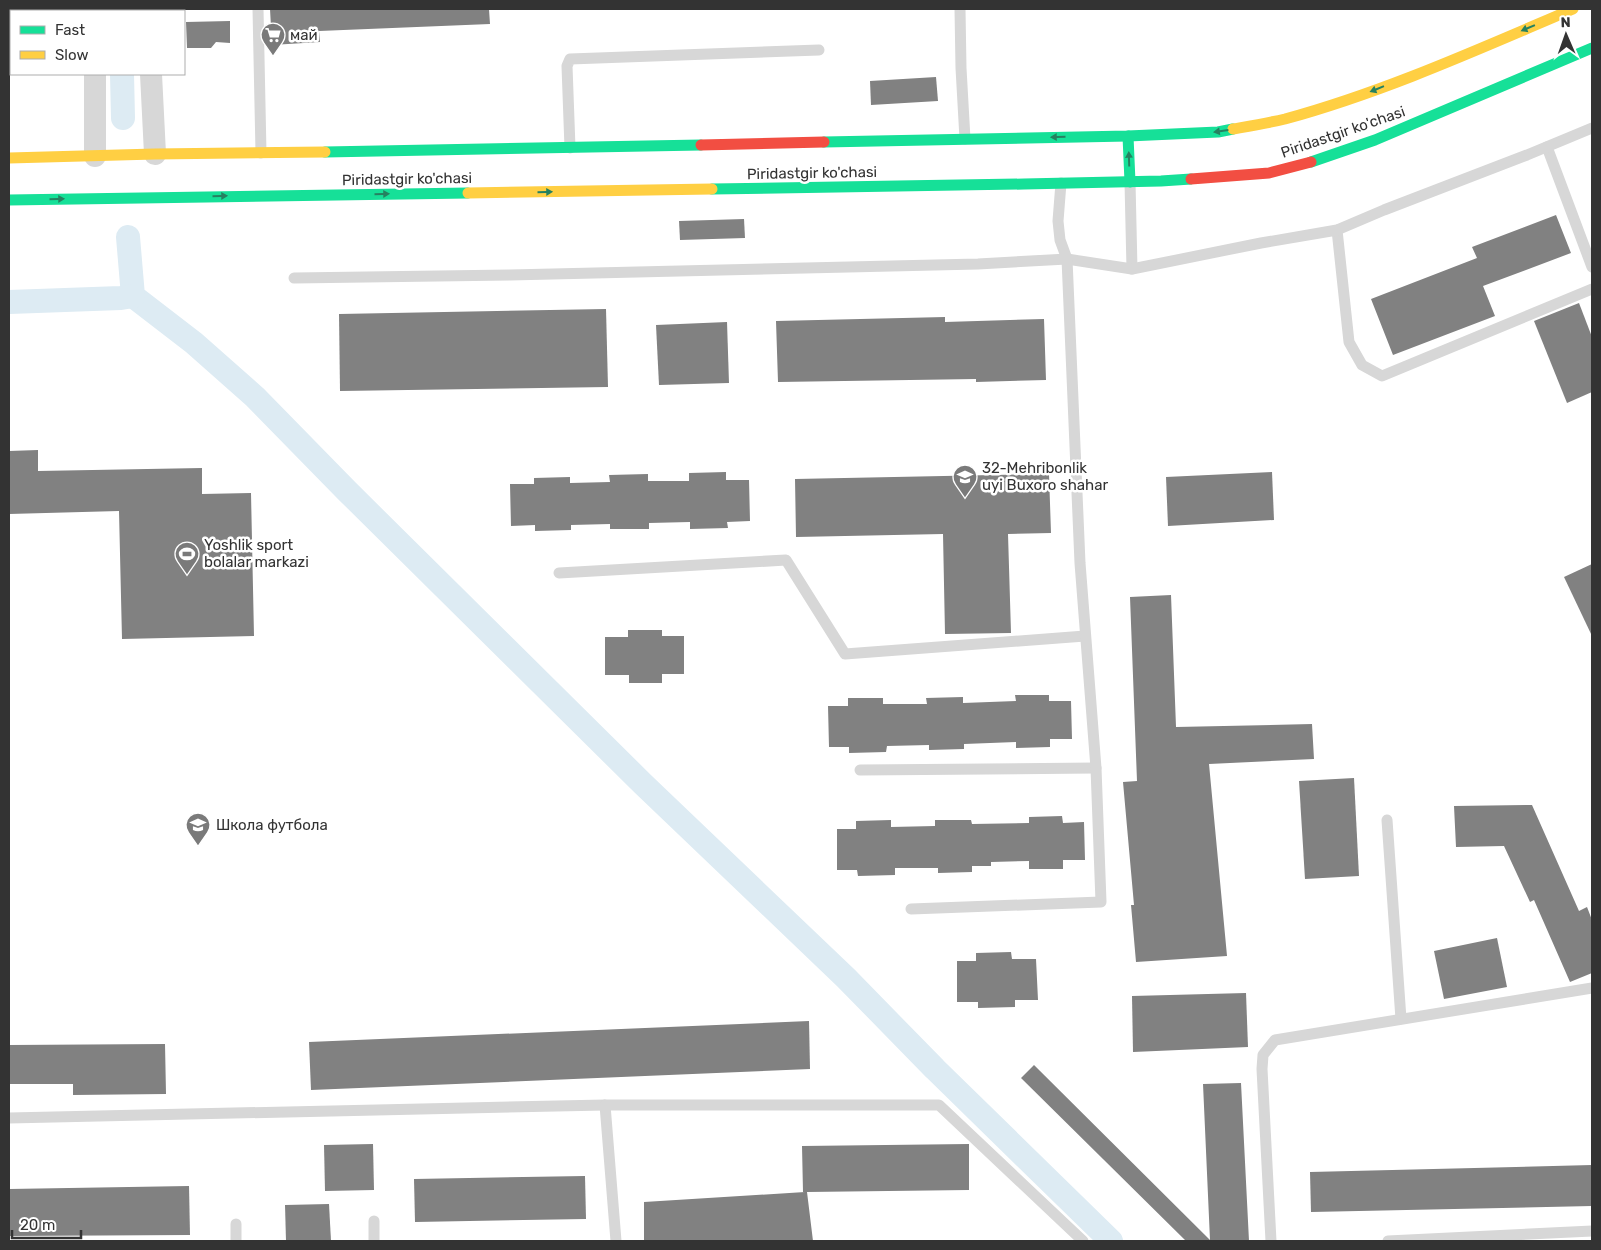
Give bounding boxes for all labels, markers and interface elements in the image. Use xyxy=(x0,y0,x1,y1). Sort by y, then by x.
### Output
legend xyxy=(10,10,185,75)
north arrow xyxy=(1541,10,1591,60)
text: N xyxy=(1560,14,1571,31)
text: Fast xyxy=(55,21,85,39)
supermarket icon: май xyxy=(260,22,286,56)
one-way arrow xyxy=(1521,25,1535,33)
place label: май xyxy=(290,26,318,44)
text: Slow xyxy=(55,46,88,64)
one-way arrow xyxy=(1369,85,1384,93)
street label: Piridastgir ko'chasi xyxy=(1278,102,1408,162)
one-way arrow xyxy=(1212,127,1228,135)
one-way arrow xyxy=(1050,133,1066,141)
one-way arrow xyxy=(1124,151,1132,167)
street label: Piridastgir ko'chasi xyxy=(747,163,877,183)
street label: Piridastgir ko'chasi xyxy=(342,169,472,189)
one-way arrow xyxy=(537,188,553,196)
one-way arrow xyxy=(375,190,391,198)
one-way arrow xyxy=(212,192,228,200)
one-way arrow xyxy=(50,195,66,203)
place label: 32-Mehribonlik uyi Buxoro shahar xyxy=(982,459,1108,494)
school or university icon: 32-Mehribonlik uyi Buxoro shahar xyxy=(952,464,978,498)
place label: Yoshlik sport bolalar markazi xyxy=(204,536,309,571)
sports icon: Yoshlik sport bolalar markazi xyxy=(174,541,200,575)
school or university icon: Школа футбола xyxy=(185,812,211,846)
place label: Школа футбола xyxy=(216,816,328,834)
scale bar xyxy=(12,1208,81,1240)
text: 20 m xyxy=(20,1216,55,1234)

